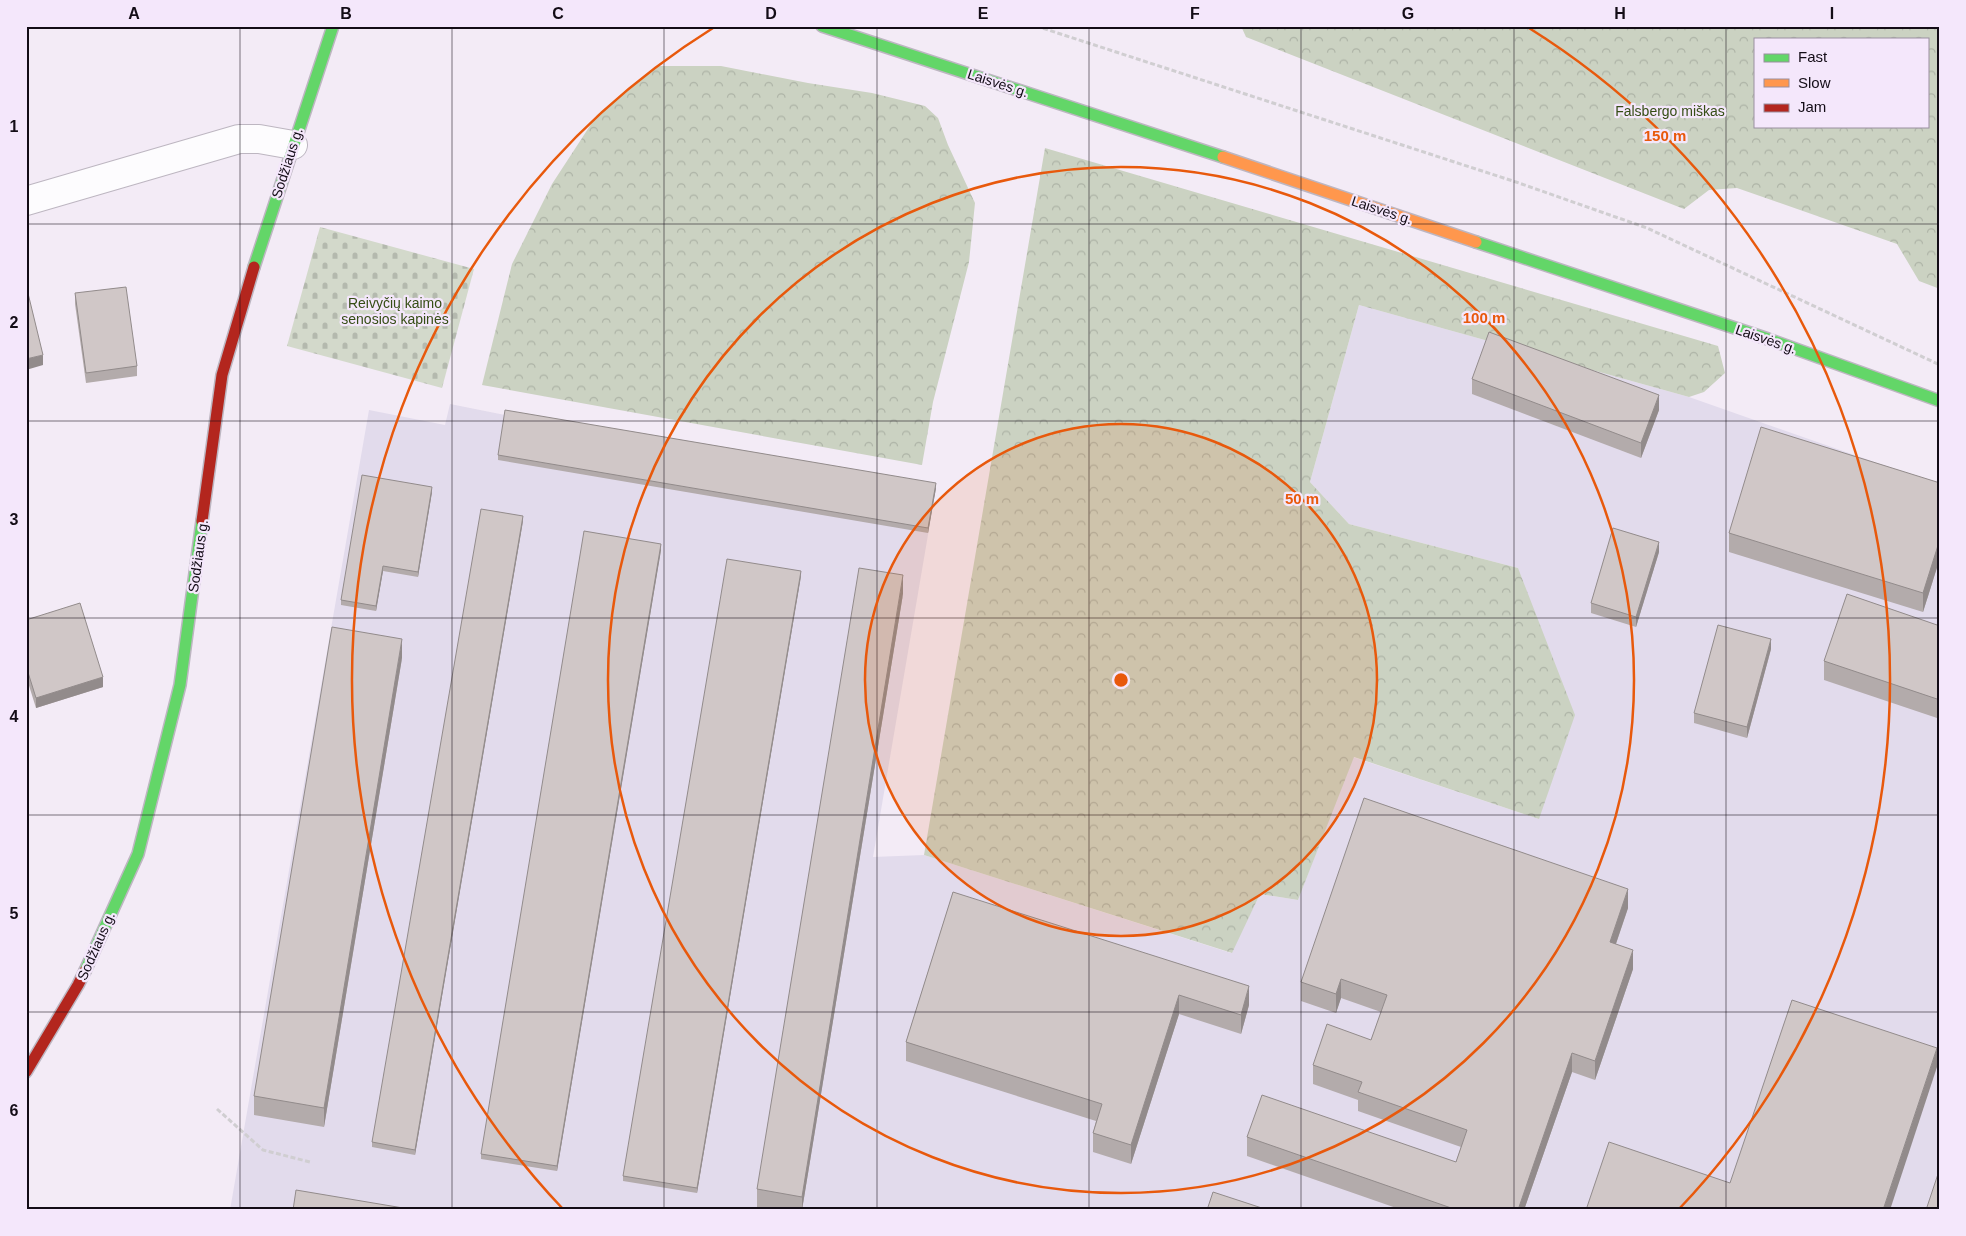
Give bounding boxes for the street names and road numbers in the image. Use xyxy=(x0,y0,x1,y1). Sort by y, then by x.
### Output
street label: Laisvės g. xyxy=(966,66,1030,100)
street label: Sodžiaus g. xyxy=(268,126,306,200)
street label: Laisvės g. xyxy=(1350,193,1414,227)
street label: Laisvės g. xyxy=(1734,321,1798,357)
street label: Sodžiaus g. xyxy=(185,519,211,593)
street label: Sodžiaus g. xyxy=(74,909,118,983)

